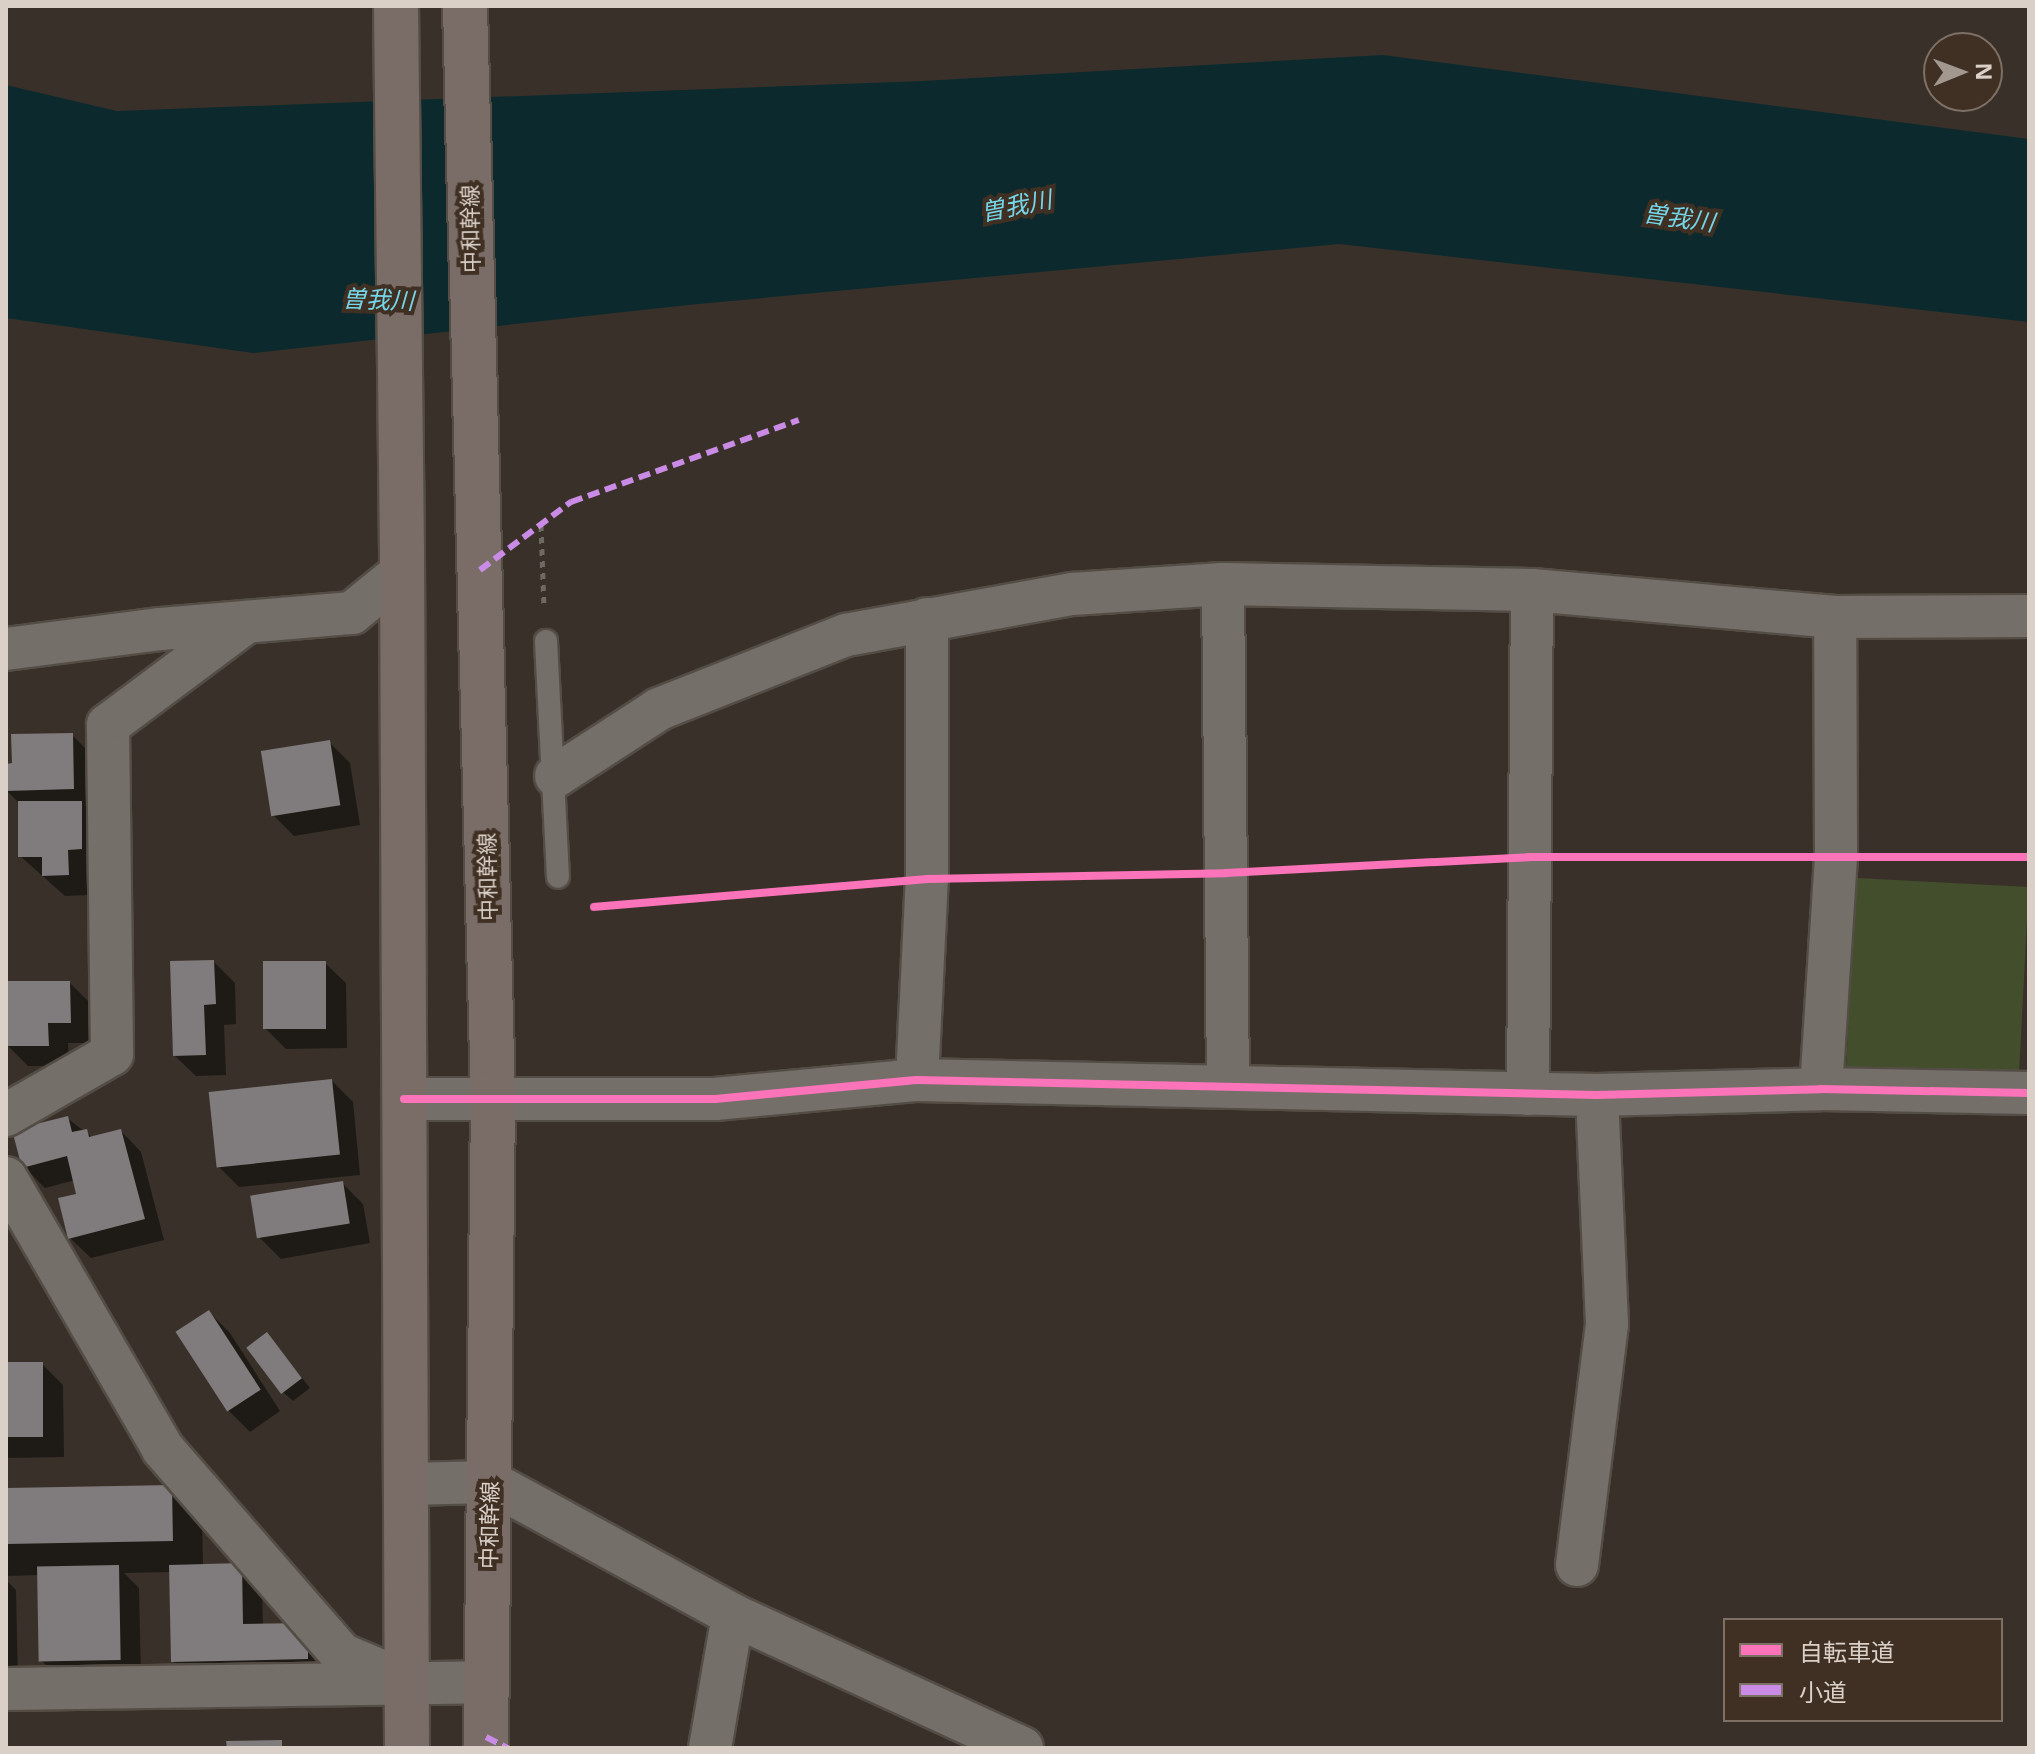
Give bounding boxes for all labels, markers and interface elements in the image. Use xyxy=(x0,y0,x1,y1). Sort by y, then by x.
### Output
north arrow xyxy=(1923,32,2003,112)
text: N xyxy=(1970,62,2000,81)
water label: 曽我川 xyxy=(978,184,1054,226)
street label: 中和幹線 xyxy=(456,185,484,273)
water label: 曽我川 xyxy=(1641,198,1717,236)
water label: 曽我川 xyxy=(342,283,414,315)
street label: 中和幹線 xyxy=(473,833,501,921)
street label: 中和幹線 xyxy=(475,1481,503,1569)
legend xyxy=(1723,1618,2003,1722)
text: 自転車道 xyxy=(1799,1635,1895,1668)
text: 小道 xyxy=(1799,1675,1847,1708)

